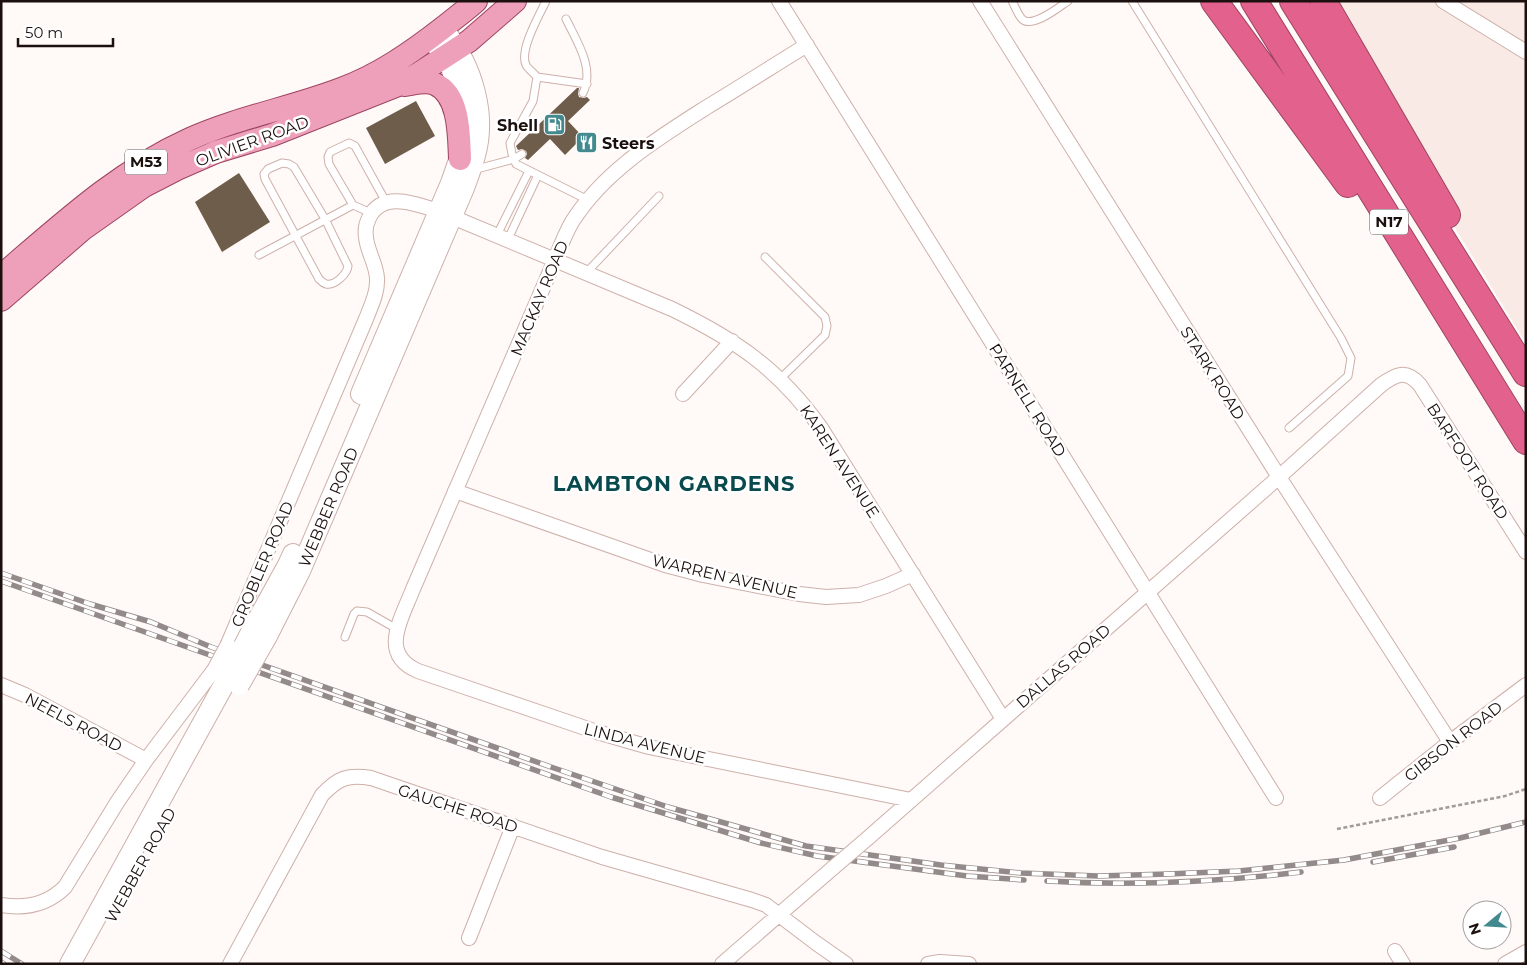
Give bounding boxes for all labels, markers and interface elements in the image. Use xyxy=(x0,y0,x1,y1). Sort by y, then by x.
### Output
scale bar xyxy=(18,15,112,47)
text: 50 m xyxy=(25,23,63,42)
street label: OLIVIER ROAD xyxy=(193,112,311,171)
fuel station icon: Shell xyxy=(542,113,566,137)
place label: Shell xyxy=(497,116,538,135)
restaurant icon: Steers xyxy=(574,131,598,155)
place label: Steers xyxy=(602,134,655,153)
road number: M53 xyxy=(125,150,167,174)
road number: N17 xyxy=(1370,210,1408,234)
street label: MACKAY ROAD xyxy=(507,238,572,359)
street label: STARK ROAD xyxy=(1176,323,1249,423)
street label: PARNELL ROAD xyxy=(985,340,1070,460)
street label: BARFOOT ROAD xyxy=(1423,400,1512,523)
street label: KAREN AVENUE xyxy=(796,401,883,521)
street label: WEBBER ROAD xyxy=(295,444,362,570)
district label: LAMBTON GARDENS xyxy=(553,471,795,496)
street label: GROBLER ROAD xyxy=(227,498,298,630)
street label: WARREN AVENUE xyxy=(650,551,799,602)
street label: DALLAS ROAD xyxy=(1012,620,1114,712)
street label: NEELS ROAD xyxy=(22,689,126,756)
street label: GIBSON ROAD xyxy=(1400,697,1506,786)
street label: LINDA AVENUE xyxy=(582,719,708,768)
street label: GAUCHE ROAD xyxy=(395,780,520,837)
street label: WEBBER ROAD xyxy=(101,805,180,926)
north arrow xyxy=(1462,900,1512,950)
text: N xyxy=(1464,921,1485,937)

